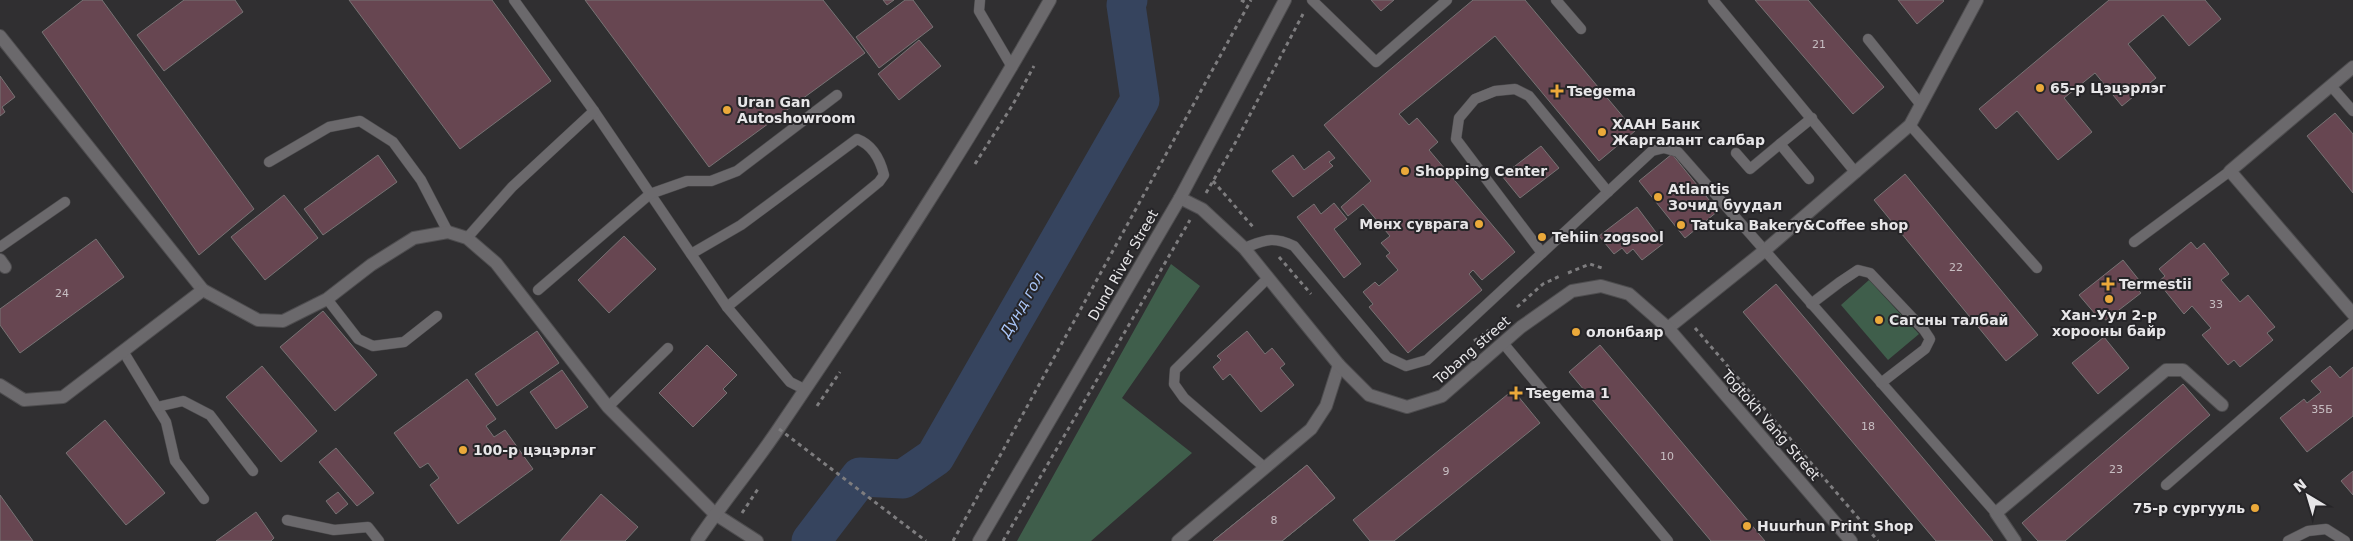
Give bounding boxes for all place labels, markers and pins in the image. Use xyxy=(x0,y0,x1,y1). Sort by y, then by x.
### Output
place label: 65-р Цэцэрлэг xyxy=(2050,80,2166,96)
marker: 65-р Цэцэрлэг xyxy=(2034,82,2046,94)
place label: Tsegema xyxy=(1567,83,1636,99)
marker: Tsegema xyxy=(1551,85,1563,97)
place label: Uran Gan Autoshowroom xyxy=(737,94,856,126)
marker: Uran Gan Autoshowroom xyxy=(721,104,733,116)
place label: ХААН Банк Жаргалант салбар xyxy=(1612,116,1765,148)
marker: ХААН Банк Жаргалант салбар xyxy=(1596,126,1608,138)
place label: Shopping Center xyxy=(1415,163,1547,179)
marker: Shopping Center xyxy=(1399,165,1411,177)
place label: Atlantis Зочид буудал xyxy=(1668,181,1782,213)
marker: Atlantis Зочид буудал xyxy=(1652,191,1664,203)
place label: Мөнх суврага xyxy=(1359,216,1469,232)
place label: Tatuka Bakery&Coffee shop xyxy=(1691,217,1908,233)
marker: Мөнх суврага xyxy=(1473,218,1485,230)
marker: Tatuka Bakery&Coffee shop xyxy=(1675,219,1687,231)
place label: Tehiin zogsool xyxy=(1552,229,1664,245)
marker: Tehiin zogsool xyxy=(1536,231,1548,243)
place label: Termestii xyxy=(2119,276,2192,292)
marker: Termestii xyxy=(2101,277,2115,291)
marker: Хан-Уул 2-р хорооны байр xyxy=(2103,293,2115,305)
place label: Хан-Уул 2-р хорооны байр xyxy=(2052,307,2166,339)
place label: Сагсны талбай xyxy=(1889,312,2008,328)
marker: Сагсны талбай xyxy=(1873,314,1885,326)
place label: олонбаяр xyxy=(1586,324,1663,340)
marker: олонбаяр xyxy=(1570,326,1582,338)
place label: Tsegema 1 xyxy=(1526,385,1610,401)
marker: Tsegema 1 xyxy=(1510,387,1522,399)
place label: 100-р цэцэрлэг xyxy=(473,442,596,458)
marker: 100-р цэцэрлэг xyxy=(457,444,469,456)
place label: 75-р сургууль xyxy=(2133,500,2245,516)
marker: 75-р сургууль xyxy=(2249,502,2261,514)
place label: Huurhun Print Shop xyxy=(1757,518,1914,534)
marker: Huurhun Print Shop xyxy=(1741,520,1753,532)

